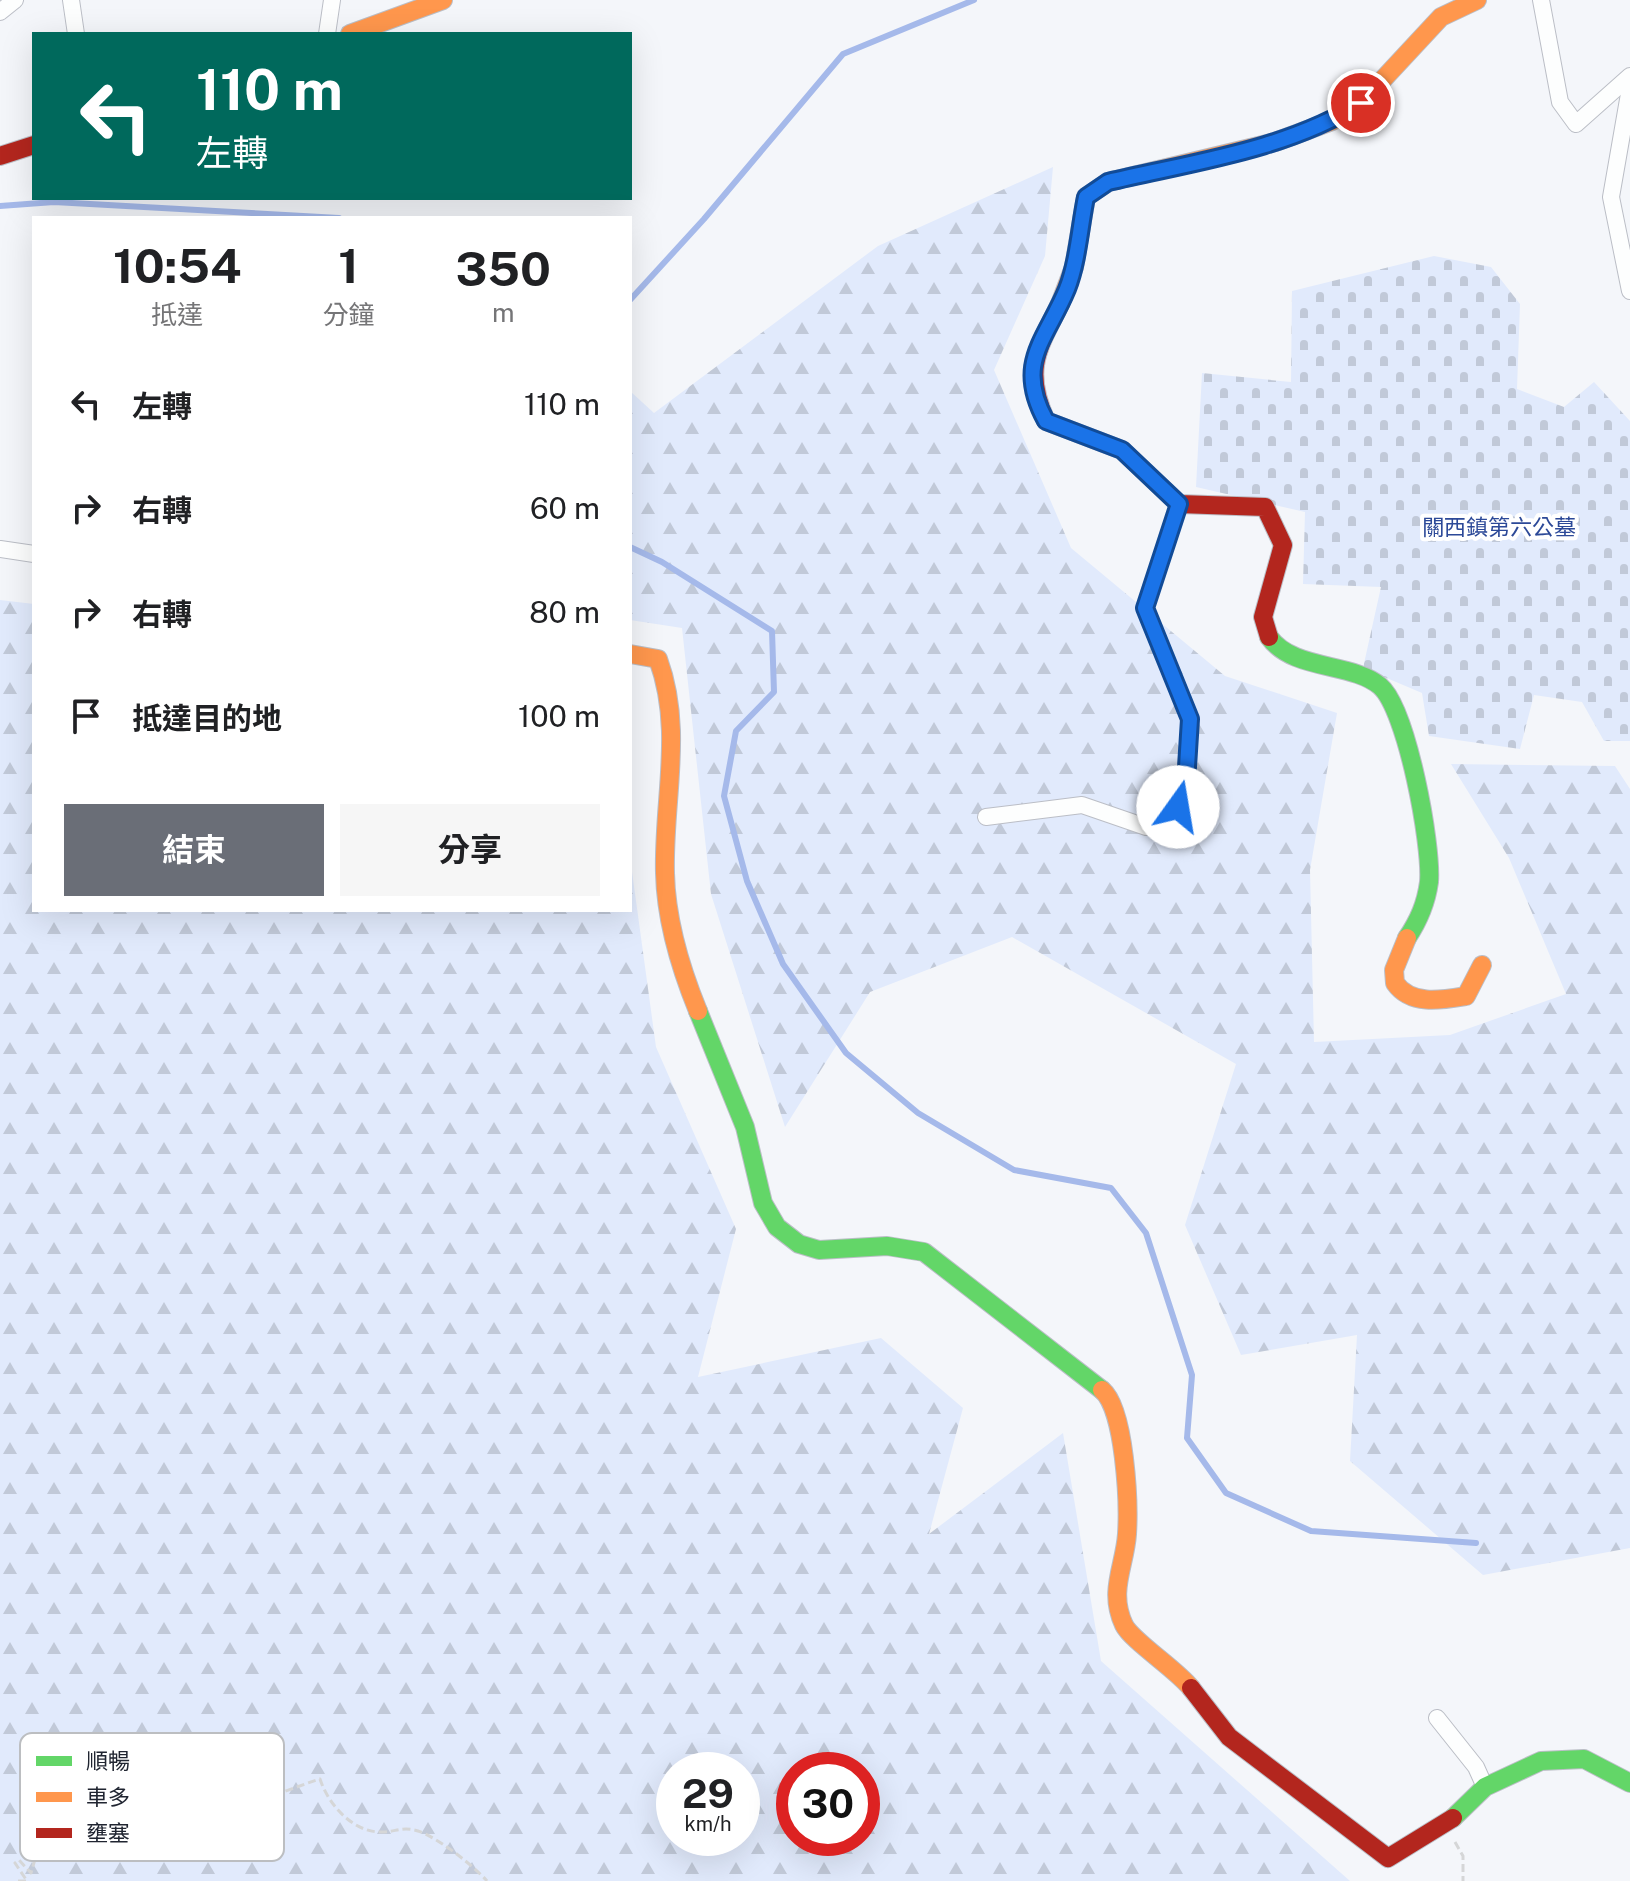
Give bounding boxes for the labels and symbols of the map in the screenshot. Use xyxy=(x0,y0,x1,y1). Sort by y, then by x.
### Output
pin xyxy=(1327,69,1395,137)
park label: 關西鎮第六公墓 xyxy=(1422,514,1576,540)
position arrow xyxy=(1136,765,1220,849)
legend xyxy=(20,1733,284,1861)
text: 順暢 xyxy=(86,1748,130,1774)
speed limit sign: 30 xyxy=(776,1752,880,1856)
text: 車多 xyxy=(86,1784,130,1810)
text: 壅塞 xyxy=(86,1820,130,1846)

